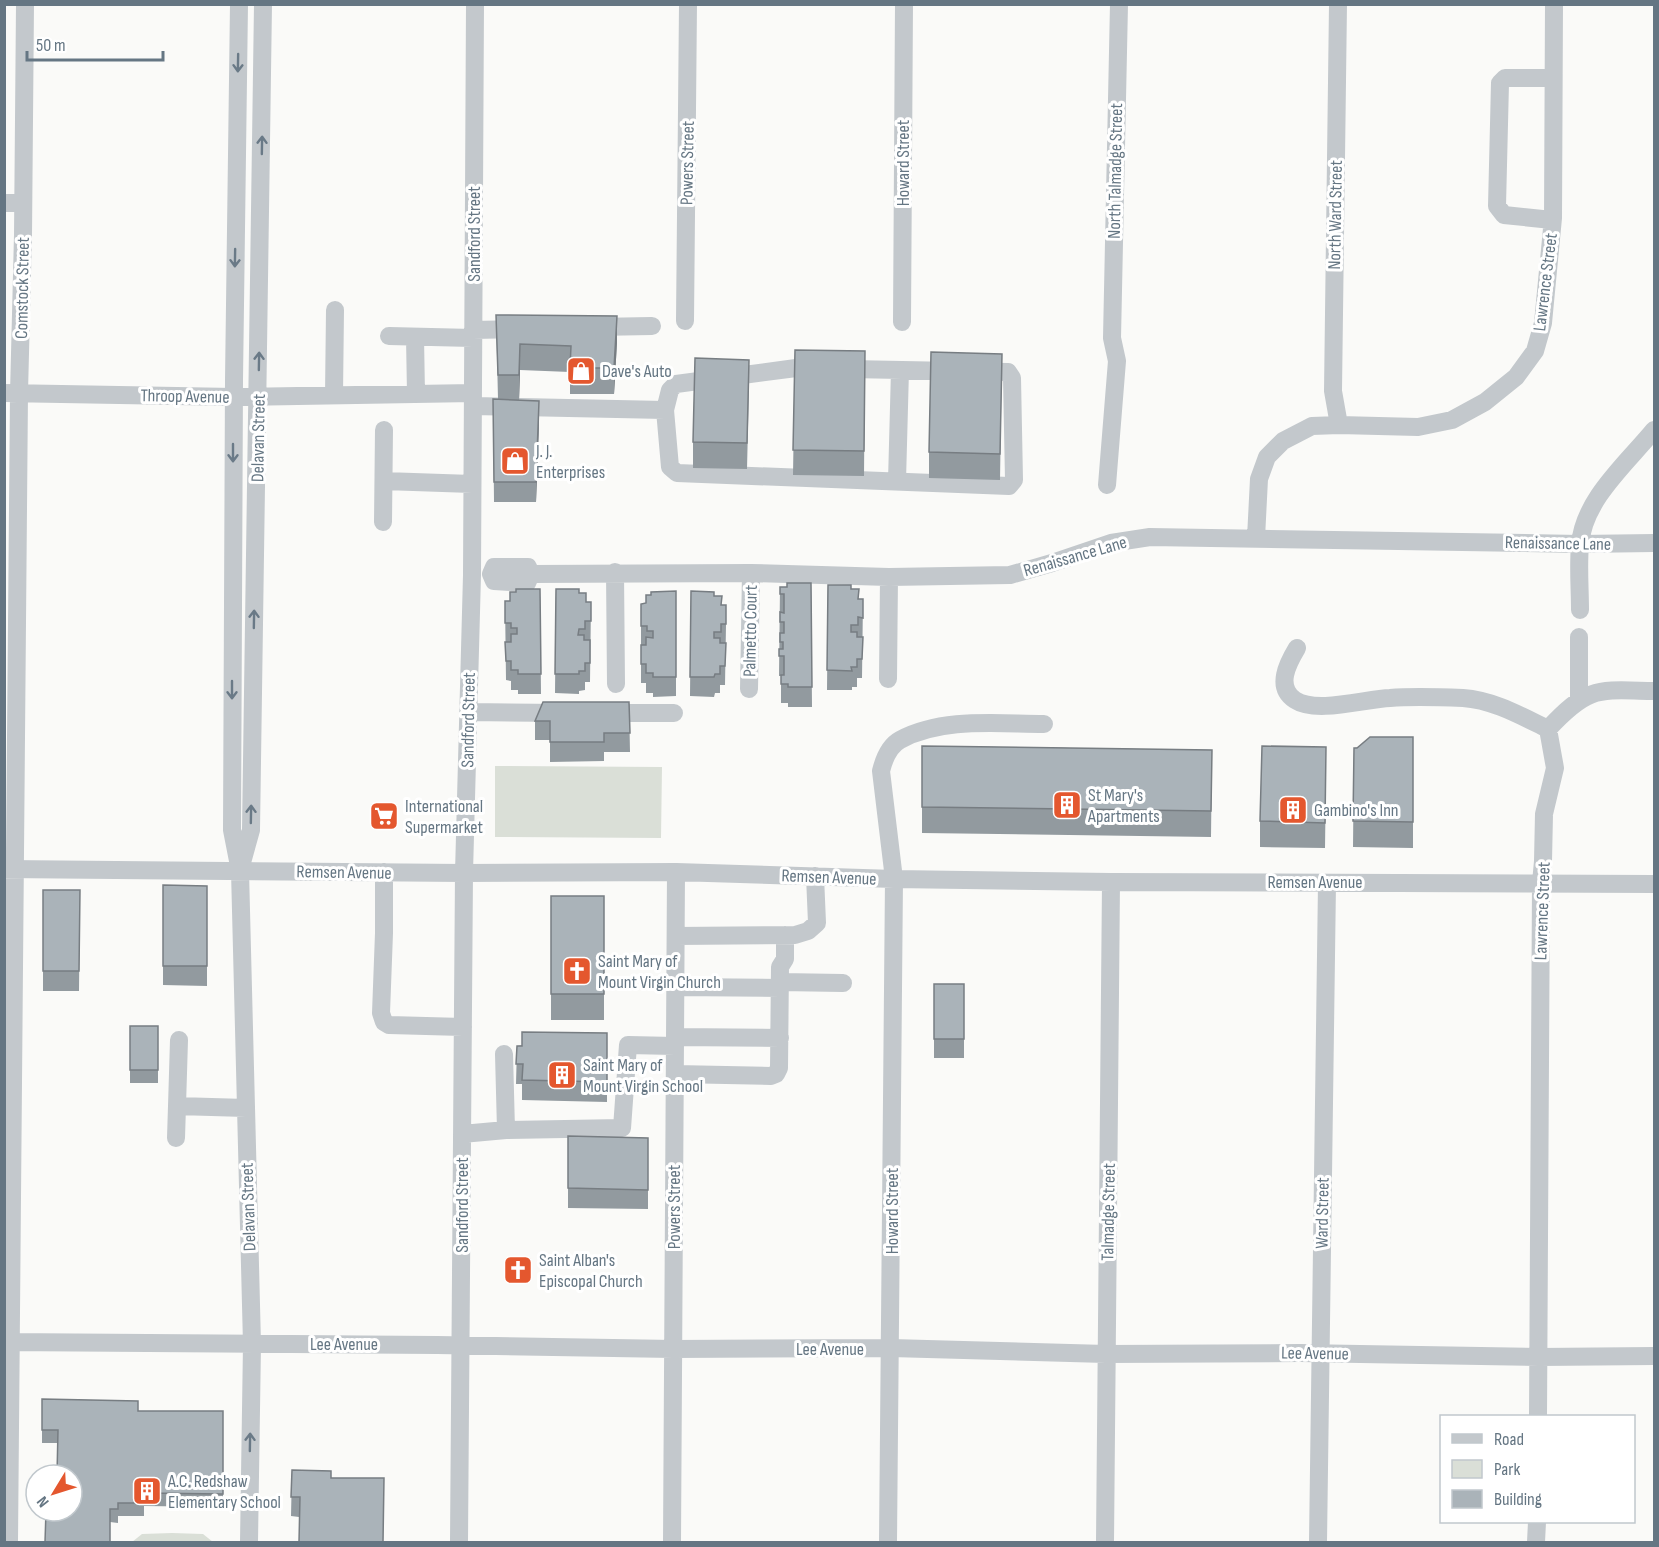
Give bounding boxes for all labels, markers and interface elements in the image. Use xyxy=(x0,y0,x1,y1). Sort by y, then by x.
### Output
scale bar xyxy=(27,24,164,62)
text: 50 m xyxy=(36,35,66,56)
one-way arrow xyxy=(232,52,244,72)
street label: North Talmadge Street xyxy=(1104,102,1127,239)
street label: Howard Street xyxy=(893,119,914,206)
street label: Powers Street xyxy=(676,120,699,205)
one-way arrow xyxy=(256,135,268,155)
street label: North Ward Street xyxy=(1324,160,1347,270)
street label: Sandford Street xyxy=(464,186,485,282)
street label: Lawrence Street xyxy=(1529,231,1562,332)
street label: Comstock Street xyxy=(11,236,34,339)
one-way arrow xyxy=(230,247,241,267)
one-way arrow xyxy=(253,351,265,371)
shop icon: Dave's Auto xyxy=(565,355,597,387)
place label: Dave's Auto xyxy=(602,361,672,382)
street label: Throop Avenue xyxy=(140,385,230,408)
street label: Delavan Street xyxy=(247,393,270,482)
place label: J. J. Enterprises xyxy=(535,441,605,483)
one-way arrow xyxy=(228,442,239,462)
shop icon: J. J. Enterprises xyxy=(499,445,531,477)
street label: Renaissance Lane xyxy=(1021,532,1129,581)
street label: Renaissance Lane xyxy=(1505,532,1611,555)
street label: Palmetto Court xyxy=(739,584,762,677)
one-way arrow xyxy=(249,609,260,629)
street label: Sandford Street xyxy=(457,672,480,768)
one-way arrow xyxy=(226,679,238,699)
place label: St Mary's Apartments xyxy=(1087,785,1160,827)
building icon: St Mary's Apartments xyxy=(1051,789,1083,821)
building icon: Gambino's Inn xyxy=(1277,794,1309,826)
place label: International Supermarket xyxy=(405,796,484,838)
supermarket icon: International Supermarket xyxy=(368,800,400,832)
place label: Gambino's Inn xyxy=(1314,800,1399,821)
one-way arrow xyxy=(245,804,257,824)
street label: Remsen Avenue xyxy=(296,861,392,884)
street label: Lawrence Street xyxy=(1530,861,1555,961)
street label: Remsen Avenue xyxy=(781,865,877,890)
street label: Remsen Avenue xyxy=(1267,872,1363,893)
place label: Saint Mary of Mount Virgin Church xyxy=(598,951,721,993)
church icon: Saint Mary of Mount Virgin Church xyxy=(561,955,593,987)
place label: Saint Mary of Mount Virgin School xyxy=(583,1055,703,1097)
building icon: Saint Mary of Mount Virgin School xyxy=(546,1059,578,1091)
street label: Sandford Street xyxy=(452,1157,473,1253)
street label: Delavan Street xyxy=(236,1162,261,1252)
street label: Talmadge Street xyxy=(1097,1163,1120,1261)
street label: Powers Street xyxy=(664,1164,685,1249)
street label: Howard Street xyxy=(882,1167,903,1254)
street label: Ward Street xyxy=(1311,1177,1334,1249)
place label: Saint Alban's Episcopal Church xyxy=(539,1250,643,1292)
church icon: Saint Alban's Episcopal Church xyxy=(502,1254,534,1286)
street label: Lee Avenue xyxy=(310,1334,378,1355)
street label: Lee Avenue xyxy=(796,1339,864,1360)
street label: Lee Avenue xyxy=(1281,1342,1349,1365)
legend xyxy=(1440,1415,1635,1523)
text: Road xyxy=(1494,1429,1524,1450)
one-way arrow xyxy=(245,1433,256,1453)
text: Park xyxy=(1494,1459,1520,1480)
north arrow xyxy=(24,1463,84,1523)
place label: A.C. Redshaw Elementary School xyxy=(167,1471,281,1513)
building icon: A.C. Redshaw Elementary School xyxy=(131,1475,163,1507)
text: Building xyxy=(1494,1489,1542,1510)
text: N xyxy=(33,1492,53,1511)

